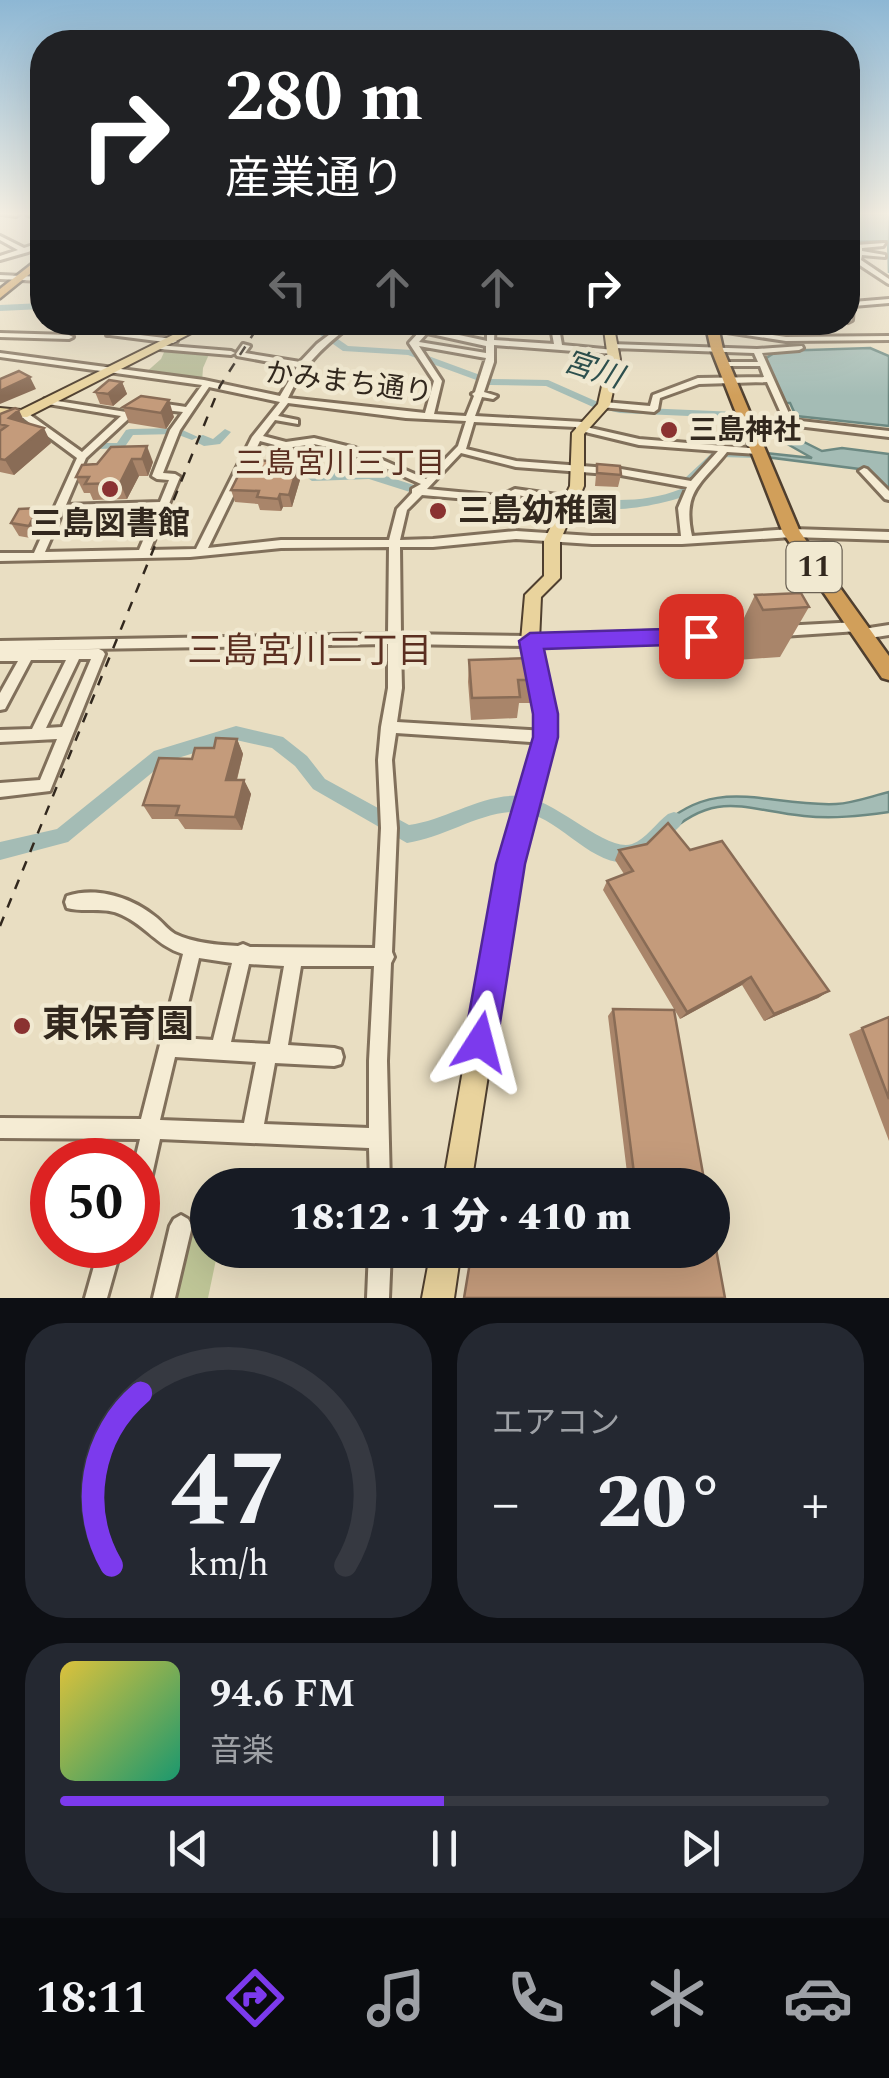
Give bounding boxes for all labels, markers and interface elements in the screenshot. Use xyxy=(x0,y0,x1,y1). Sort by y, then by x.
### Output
text: 280 m xyxy=(225,45,423,151)
icon: right xyxy=(60,70,190,200)
text: 産業通り xyxy=(225,145,405,214)
icon: left xyxy=(260,260,315,315)
icon: ahead xyxy=(365,260,420,315)
icon: ahead xyxy=(470,260,525,315)
icon: right xyxy=(575,260,630,315)
water label: 宮川 xyxy=(557,339,631,402)
street label: かみまち通り xyxy=(263,351,435,415)
place label: 三島神社 xyxy=(689,409,801,452)
marker: 三島神社 xyxy=(658,419,680,441)
district label: 三島宮川三丁目 xyxy=(235,441,445,487)
marker: 三島図書館 xyxy=(99,478,121,500)
place label: 三島幼稚園 xyxy=(458,487,618,536)
place label: 三島図書館 xyxy=(30,500,190,549)
marker: 三島幼稚園 xyxy=(427,500,449,522)
road number: 11 xyxy=(786,542,842,592)
pin xyxy=(659,594,744,679)
icon: arrive xyxy=(674,609,729,664)
district label: 三島宮川二丁目 xyxy=(187,625,433,678)
position arrow xyxy=(428,990,532,1094)
place label: 東保育園 xyxy=(42,997,194,1055)
marker: 東保育園 xyxy=(11,1015,33,1037)
speed limit sign: 50 xyxy=(30,1138,160,1268)
text: 18:12 · 1 分 · 410 m xyxy=(289,1189,631,1247)
text: エアコン xyxy=(492,1399,620,1448)
text: 47 xyxy=(170,1413,287,1571)
text: 20° xyxy=(597,1447,724,1561)
text: − xyxy=(492,1463,520,1546)
text: + xyxy=(801,1463,829,1546)
text: km/h xyxy=(188,1537,269,1592)
text: 94.6 FM xyxy=(210,1666,355,1724)
text: 音楽 xyxy=(210,1727,274,1776)
icon: previous xyxy=(161,1821,216,1876)
icon: pause xyxy=(417,1821,472,1876)
icon: next xyxy=(673,1821,728,1876)
icon: directions xyxy=(220,1963,290,2033)
icon: music xyxy=(361,1963,431,2033)
icon: phone xyxy=(501,1963,571,2033)
icon: climate xyxy=(642,1963,712,2033)
icon: car xyxy=(783,1963,853,2033)
text: 18:11 xyxy=(35,1964,149,2033)

